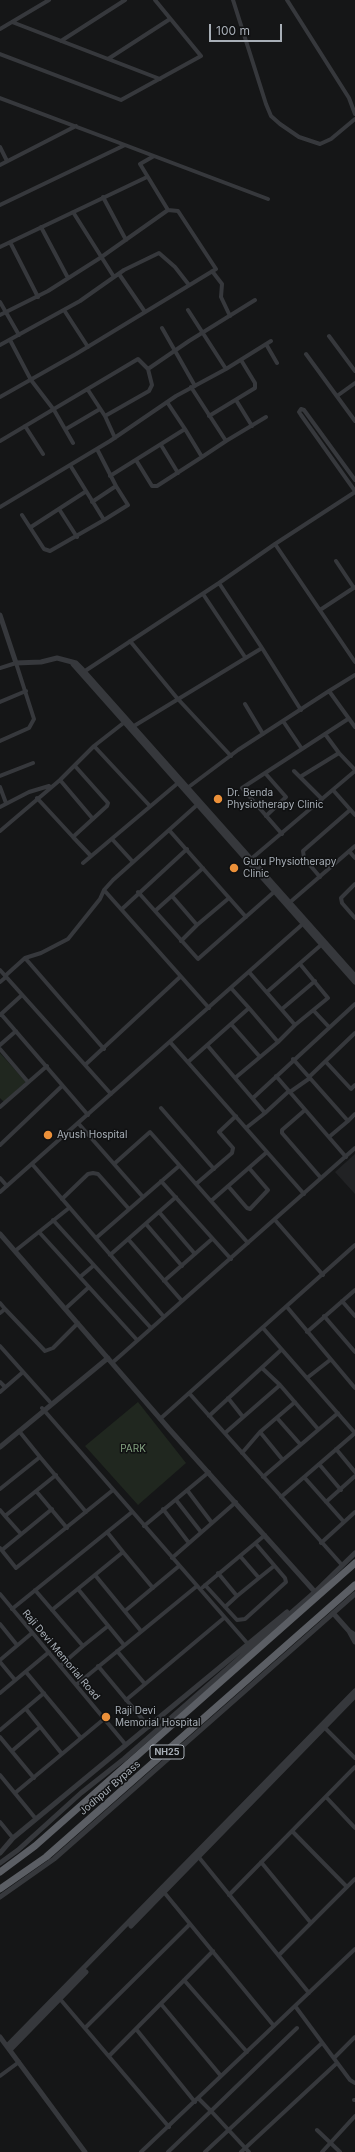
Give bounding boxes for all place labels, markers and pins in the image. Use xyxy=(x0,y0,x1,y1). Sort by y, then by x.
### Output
place label: Dr. Benda Physiotherapy Clinic xyxy=(227,787,323,810)
marker: Dr. Benda Physiotherapy Clinic xyxy=(212,793,224,805)
place label: Guru Physiotherapy Clinic xyxy=(243,856,336,880)
marker: Guru Physiotherapy Clinic xyxy=(228,862,240,874)
marker: Ayush Hospital xyxy=(42,1129,54,1141)
place label: Ayush Hospital xyxy=(57,1129,127,1141)
place label: Raji Devi Memorial Hospital xyxy=(115,1705,200,1728)
marker: Raji Devi Memorial Hospital xyxy=(100,1711,112,1723)

